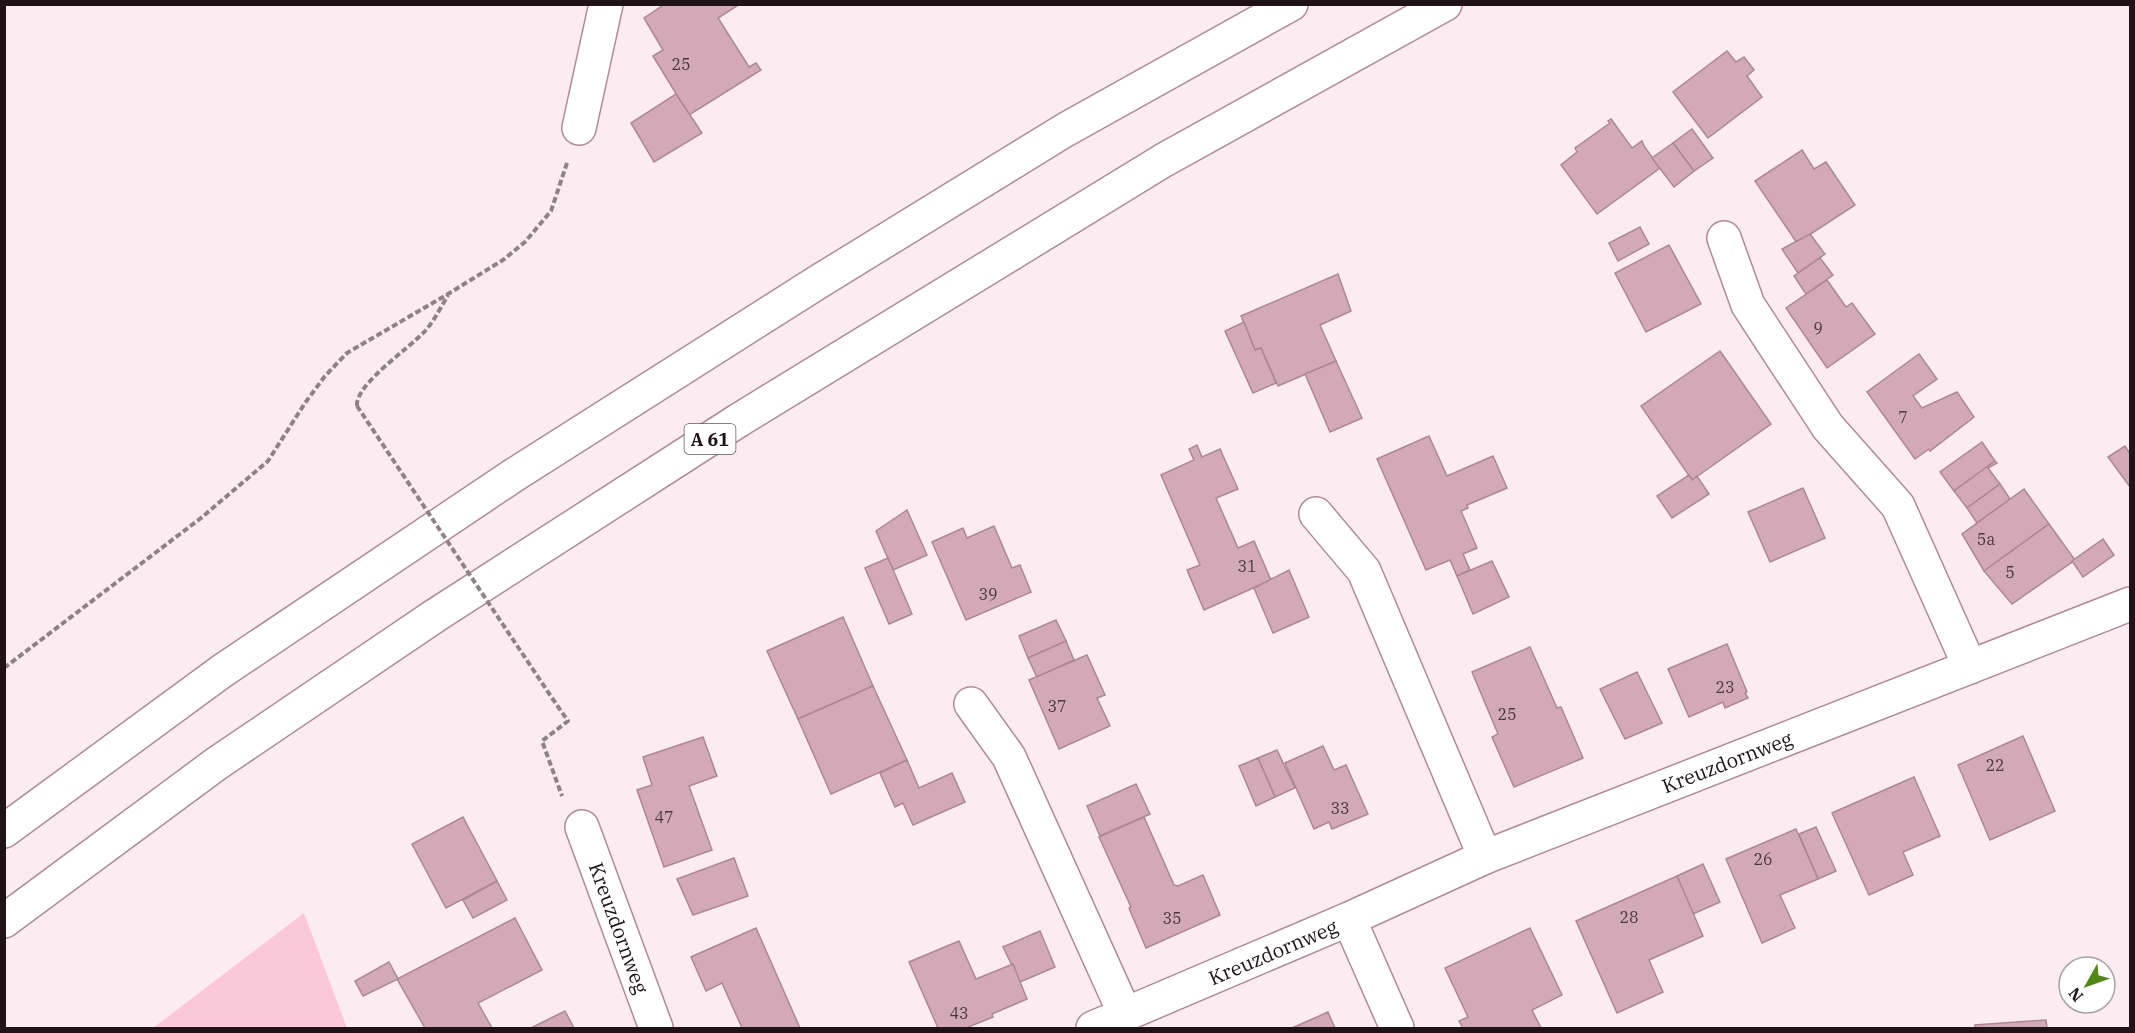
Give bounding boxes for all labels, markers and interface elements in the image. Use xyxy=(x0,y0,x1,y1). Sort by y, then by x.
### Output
house number: 25 xyxy=(671,54,691,74)
house number: 9 xyxy=(1813,318,1823,338)
house number: 7 xyxy=(1898,407,1908,427)
road number: A 61 xyxy=(684,424,736,454)
house number: 5a xyxy=(1977,529,1995,549)
house number: 31 xyxy=(1237,556,1257,576)
house number: 5 xyxy=(2005,562,2015,582)
house number: 39 xyxy=(978,584,998,604)
house number: 23 xyxy=(1715,677,1735,697)
house number: 37 xyxy=(1047,696,1067,716)
house number: 25 xyxy=(1497,704,1517,724)
street label: Kreuzdornweg xyxy=(1658,725,1796,799)
house number: 22 xyxy=(1985,755,2005,775)
house number: 33 xyxy=(1330,798,1350,818)
house number: 47 xyxy=(654,807,674,827)
house number: 26 xyxy=(1753,849,1773,869)
street label: Kreuzdornweg xyxy=(583,859,655,997)
house number: 28 xyxy=(1619,907,1639,927)
house number: 35 xyxy=(1162,908,1182,928)
street label: Kreuzdornweg xyxy=(1204,913,1342,991)
north arrow xyxy=(2057,955,2117,1015)
text: N xyxy=(2064,983,2087,1006)
house number: 43 xyxy=(949,1003,969,1023)

